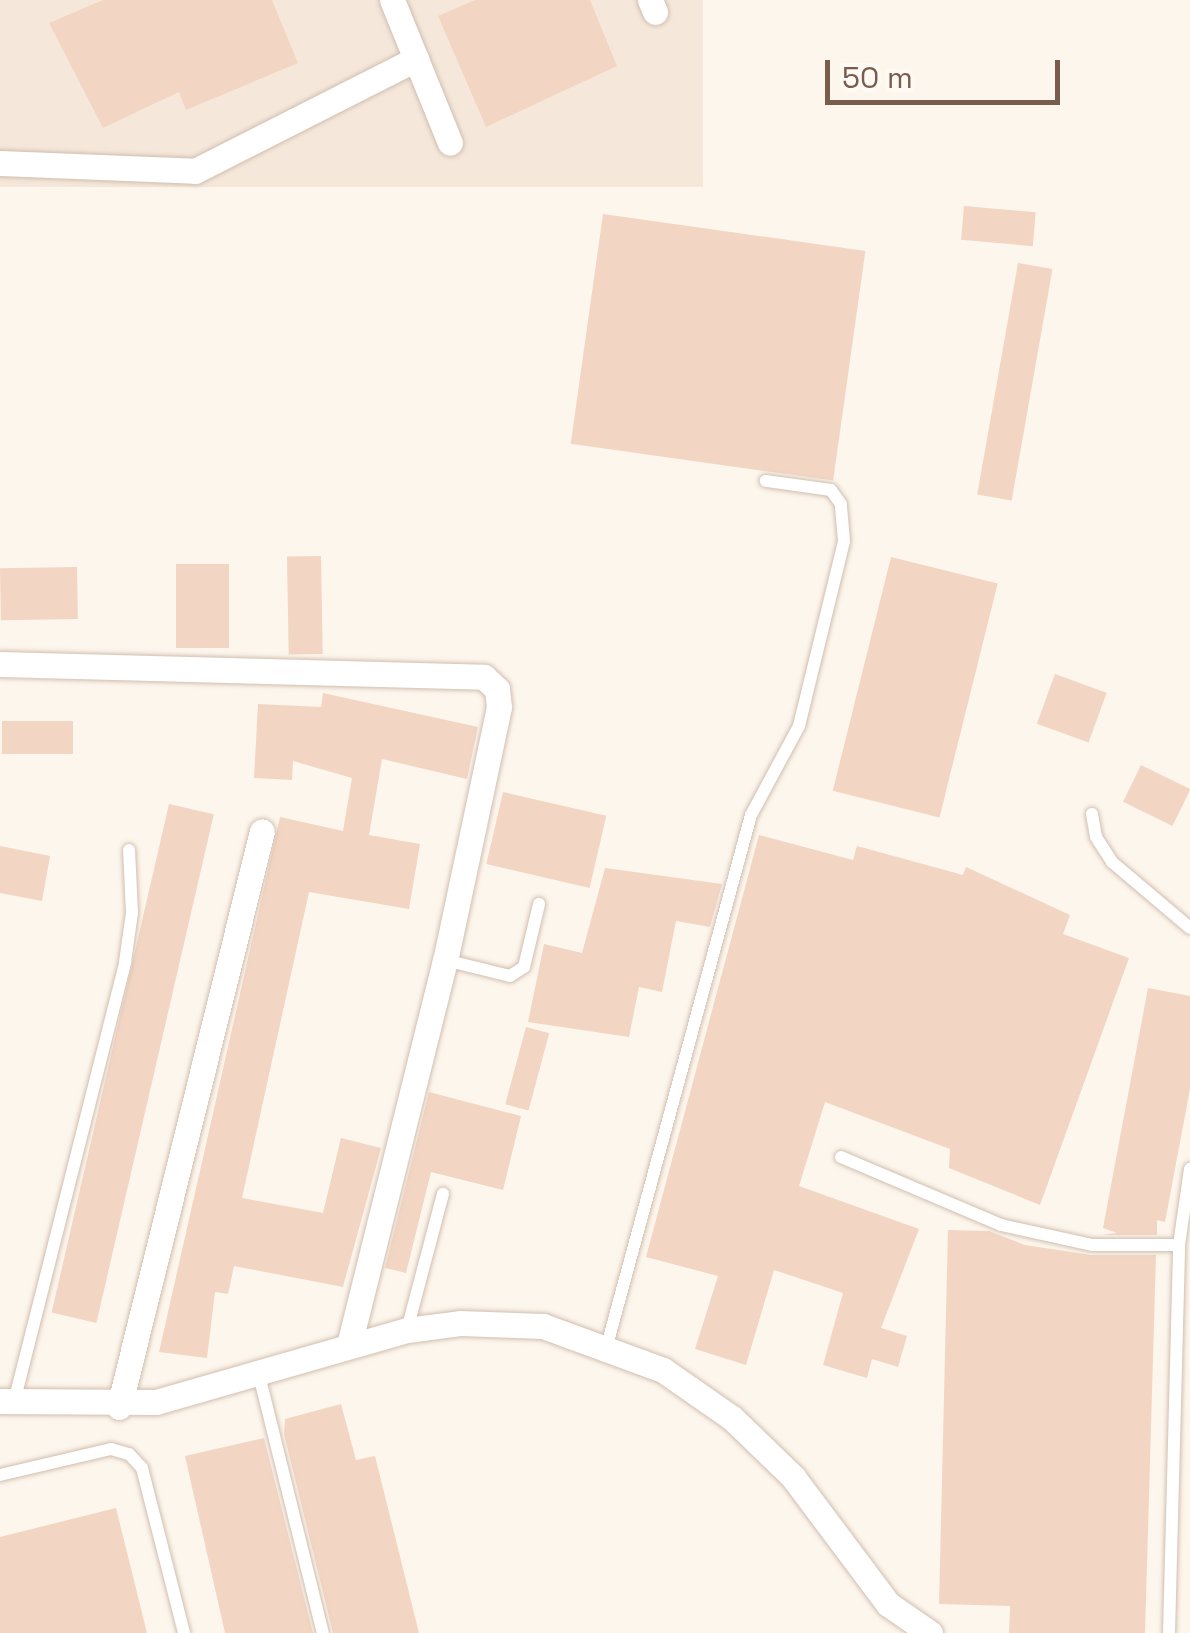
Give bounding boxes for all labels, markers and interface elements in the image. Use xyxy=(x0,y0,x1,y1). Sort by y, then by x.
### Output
scale bar xyxy=(830,40,1065,102)
text: 50 m xyxy=(842,58,913,97)

